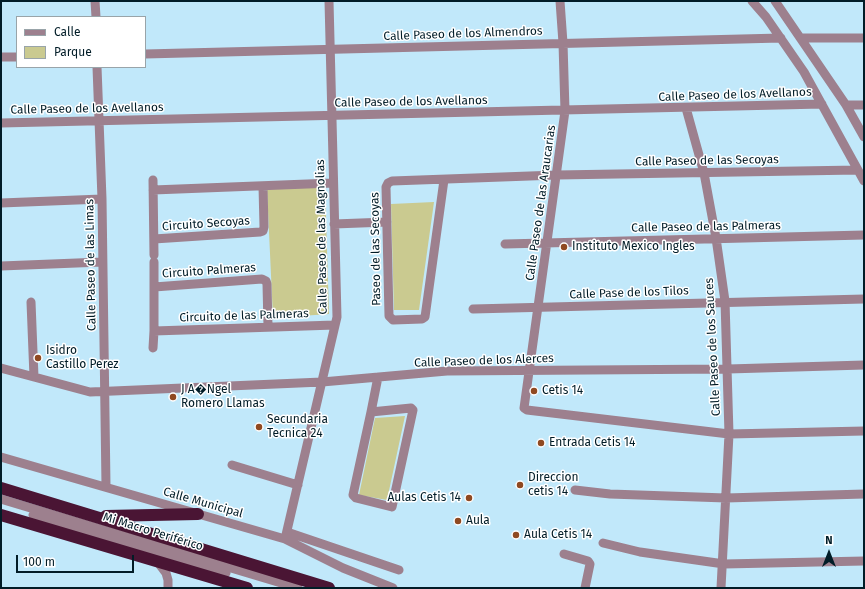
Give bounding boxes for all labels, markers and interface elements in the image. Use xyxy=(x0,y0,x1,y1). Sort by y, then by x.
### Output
legend xyxy=(16,16,146,68)
street label: Calle Paseo de los Almendros xyxy=(383,24,543,44)
text: Calle xyxy=(54,25,81,39)
text: Parque xyxy=(54,45,92,59)
street label: Calle Paseo de los Avellanos xyxy=(658,85,812,105)
street label: Calle Paseo de los Avellanos xyxy=(334,93,488,111)
street label: Calle Paseo de los Avellanos xyxy=(10,100,164,118)
street label: Calle Paseo de las Araucarias xyxy=(523,124,559,282)
street label: Calle Paseo de las Secoyas xyxy=(635,153,779,169)
street label: Calle Paseo de las Magnolias xyxy=(313,159,331,315)
street label: Paseo de las Secoyas xyxy=(368,192,384,306)
street label: Calle Paseo de las Limas xyxy=(83,199,99,331)
street label: Circuito Secoyas xyxy=(162,214,250,234)
street label: Calle Paseo de las Palmeras xyxy=(631,218,781,236)
place label: Instituto Mexico Ingles xyxy=(572,240,695,254)
marker: Instituto Mexico Ingles xyxy=(559,242,569,252)
street label: Circuito Palmeras xyxy=(162,261,256,281)
street label: Calle Paseo de los Sauces xyxy=(702,277,724,417)
street label: Calle Pase de los Tilos xyxy=(569,284,689,302)
street label: Circuito de las Palmeras xyxy=(179,307,309,325)
place label: Isidro Castillo Perez xyxy=(46,344,119,372)
street label: Calle Paseo de los Alerces xyxy=(414,351,554,371)
marker: Isidro Castillo Perez xyxy=(33,353,43,363)
place label: J A�Ngel Romero Llamas xyxy=(181,383,264,411)
place label: Cetis 14 xyxy=(542,384,583,398)
marker: Cetis 14 xyxy=(529,386,539,396)
marker: J A�Ngel Romero Llamas xyxy=(168,392,178,402)
place label: Secundaria Tecnica 24 xyxy=(267,413,328,441)
marker: Secundaria Tecnica 24 xyxy=(254,422,264,432)
place label: Entrada Cetis 14 xyxy=(549,436,635,450)
marker: Entrada Cetis 14 xyxy=(536,438,546,448)
place label: Direccion cetis 14 xyxy=(528,471,579,499)
marker: Direccion cetis 14 xyxy=(515,480,525,490)
street label: Calle Municipal xyxy=(161,485,245,521)
place label: Aulas Cetis 14 xyxy=(387,491,461,505)
marker: Aulas Cetis 14 xyxy=(464,493,474,503)
street label: Mi Macro Periférico xyxy=(101,510,205,554)
place label: Aula xyxy=(466,514,490,528)
marker: Aula xyxy=(453,516,463,526)
place label: Aula Cetis 14 xyxy=(524,528,592,542)
marker: Aula Cetis 14 xyxy=(511,530,521,540)
north arrow xyxy=(809,533,849,573)
text: N xyxy=(825,534,833,547)
scale bar xyxy=(18,547,136,573)
text: 100 m xyxy=(23,555,55,569)

